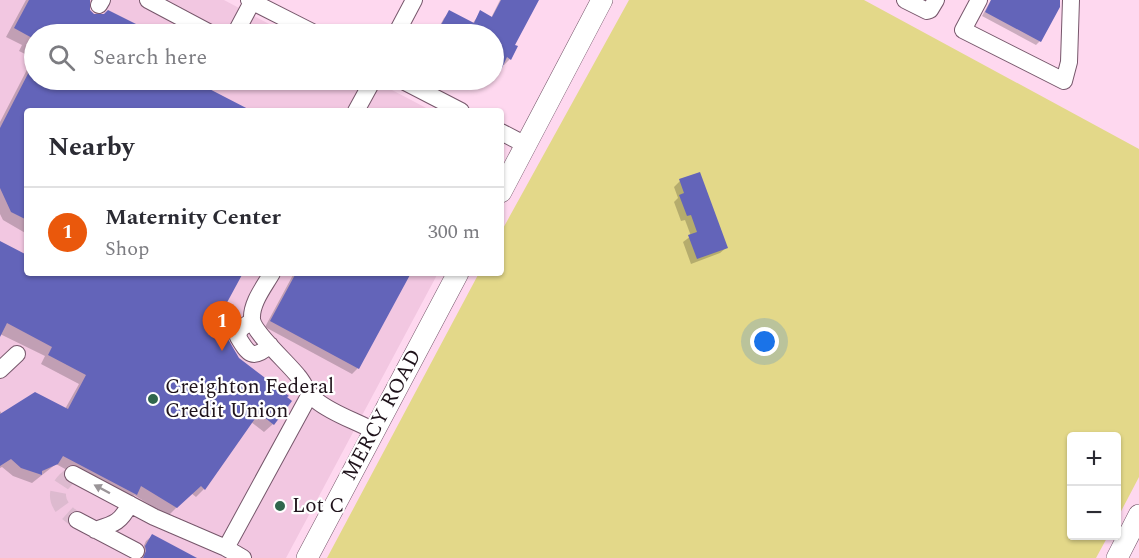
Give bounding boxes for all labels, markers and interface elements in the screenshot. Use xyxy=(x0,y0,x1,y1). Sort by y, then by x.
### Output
search box xyxy=(24,24,504,90)
icon: search xyxy=(45,41,78,74)
text: Search here xyxy=(93,41,207,74)
text: Nearby xyxy=(48,127,134,167)
text: Maternity Center xyxy=(105,201,281,234)
text: 1 xyxy=(62,217,73,247)
text: 300 m xyxy=(428,217,480,247)
text: Shop xyxy=(105,234,149,264)
pin: 1 xyxy=(202,302,242,351)
your location xyxy=(750,327,779,356)
street label: MERCY ROAD xyxy=(334,343,430,487)
place label: Creighton Federal Credit Union xyxy=(165,371,334,427)
marker: Creighton Federal Credit Union xyxy=(146,392,160,406)
map controls xyxy=(1067,432,1121,540)
button: + xyxy=(1067,432,1121,486)
one-way arrow xyxy=(93,484,110,494)
button: − xyxy=(1067,486,1121,540)
place label: Lot C xyxy=(292,490,345,522)
marker: Lot C xyxy=(273,499,287,513)

